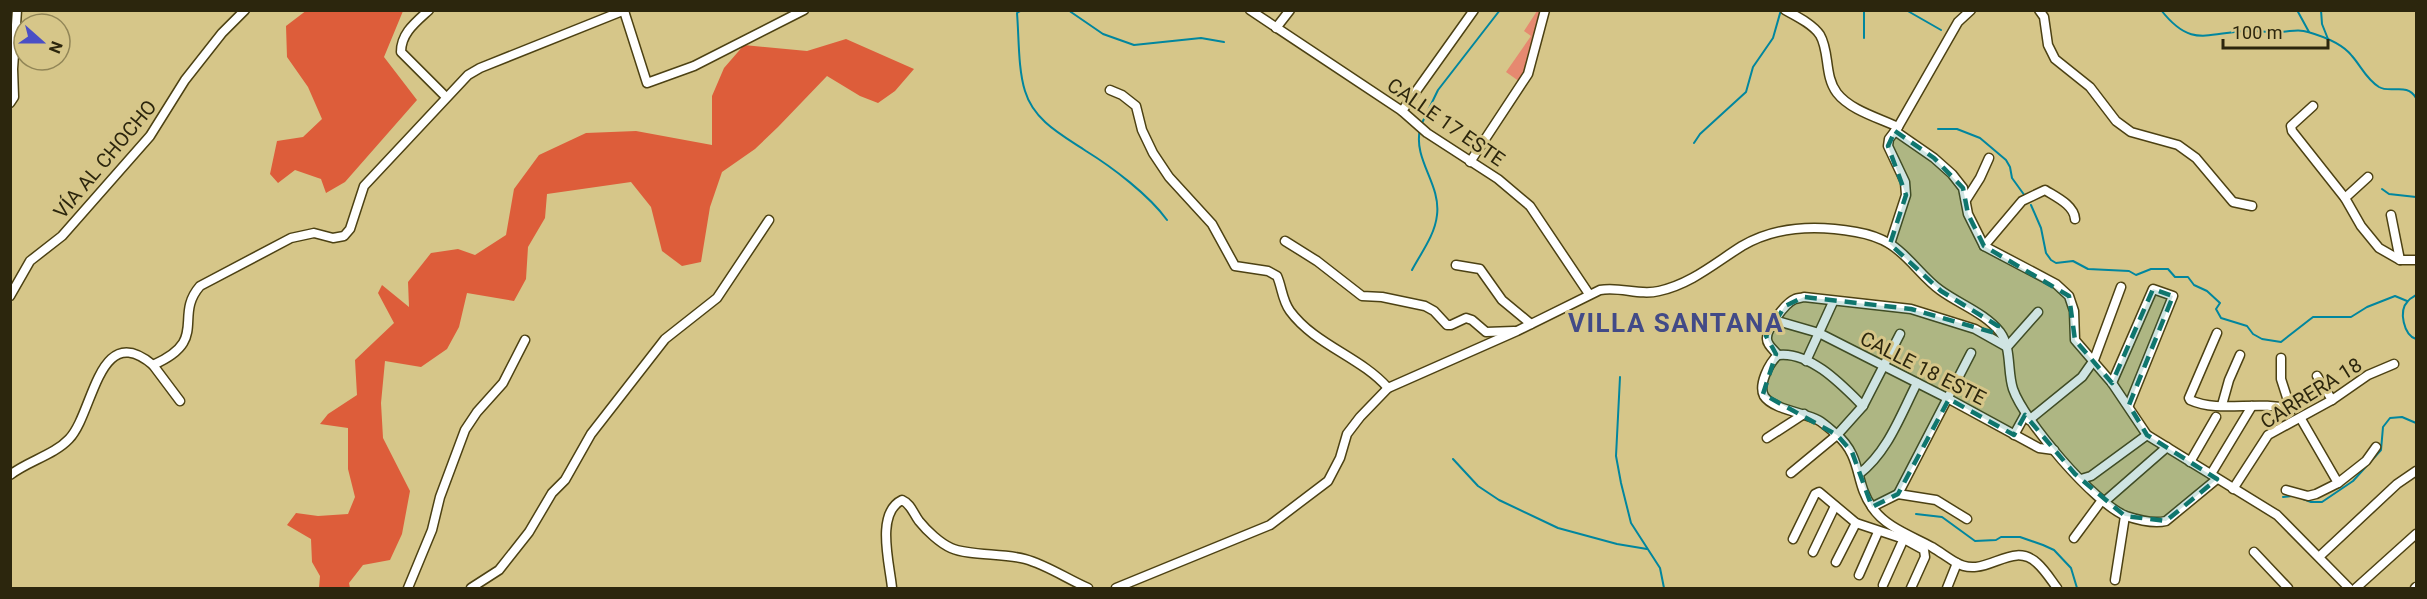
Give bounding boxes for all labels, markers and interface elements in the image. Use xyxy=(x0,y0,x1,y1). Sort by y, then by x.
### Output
north arrow xyxy=(12,12,72,72)
scale bar xyxy=(2223,12,2328,50)
text: 100 m xyxy=(2232,22,2283,43)
text: N xyxy=(45,39,66,56)
street label: CALLE 17 ESTE xyxy=(1383,73,1509,171)
street label: VÍA AL CHOCHO xyxy=(48,95,162,223)
district label: VILLA SANTANA xyxy=(1568,308,1784,338)
street label: CALLE 18 ESTE xyxy=(1856,326,1990,410)
street label: CARRERA 18 xyxy=(2256,352,2366,434)

